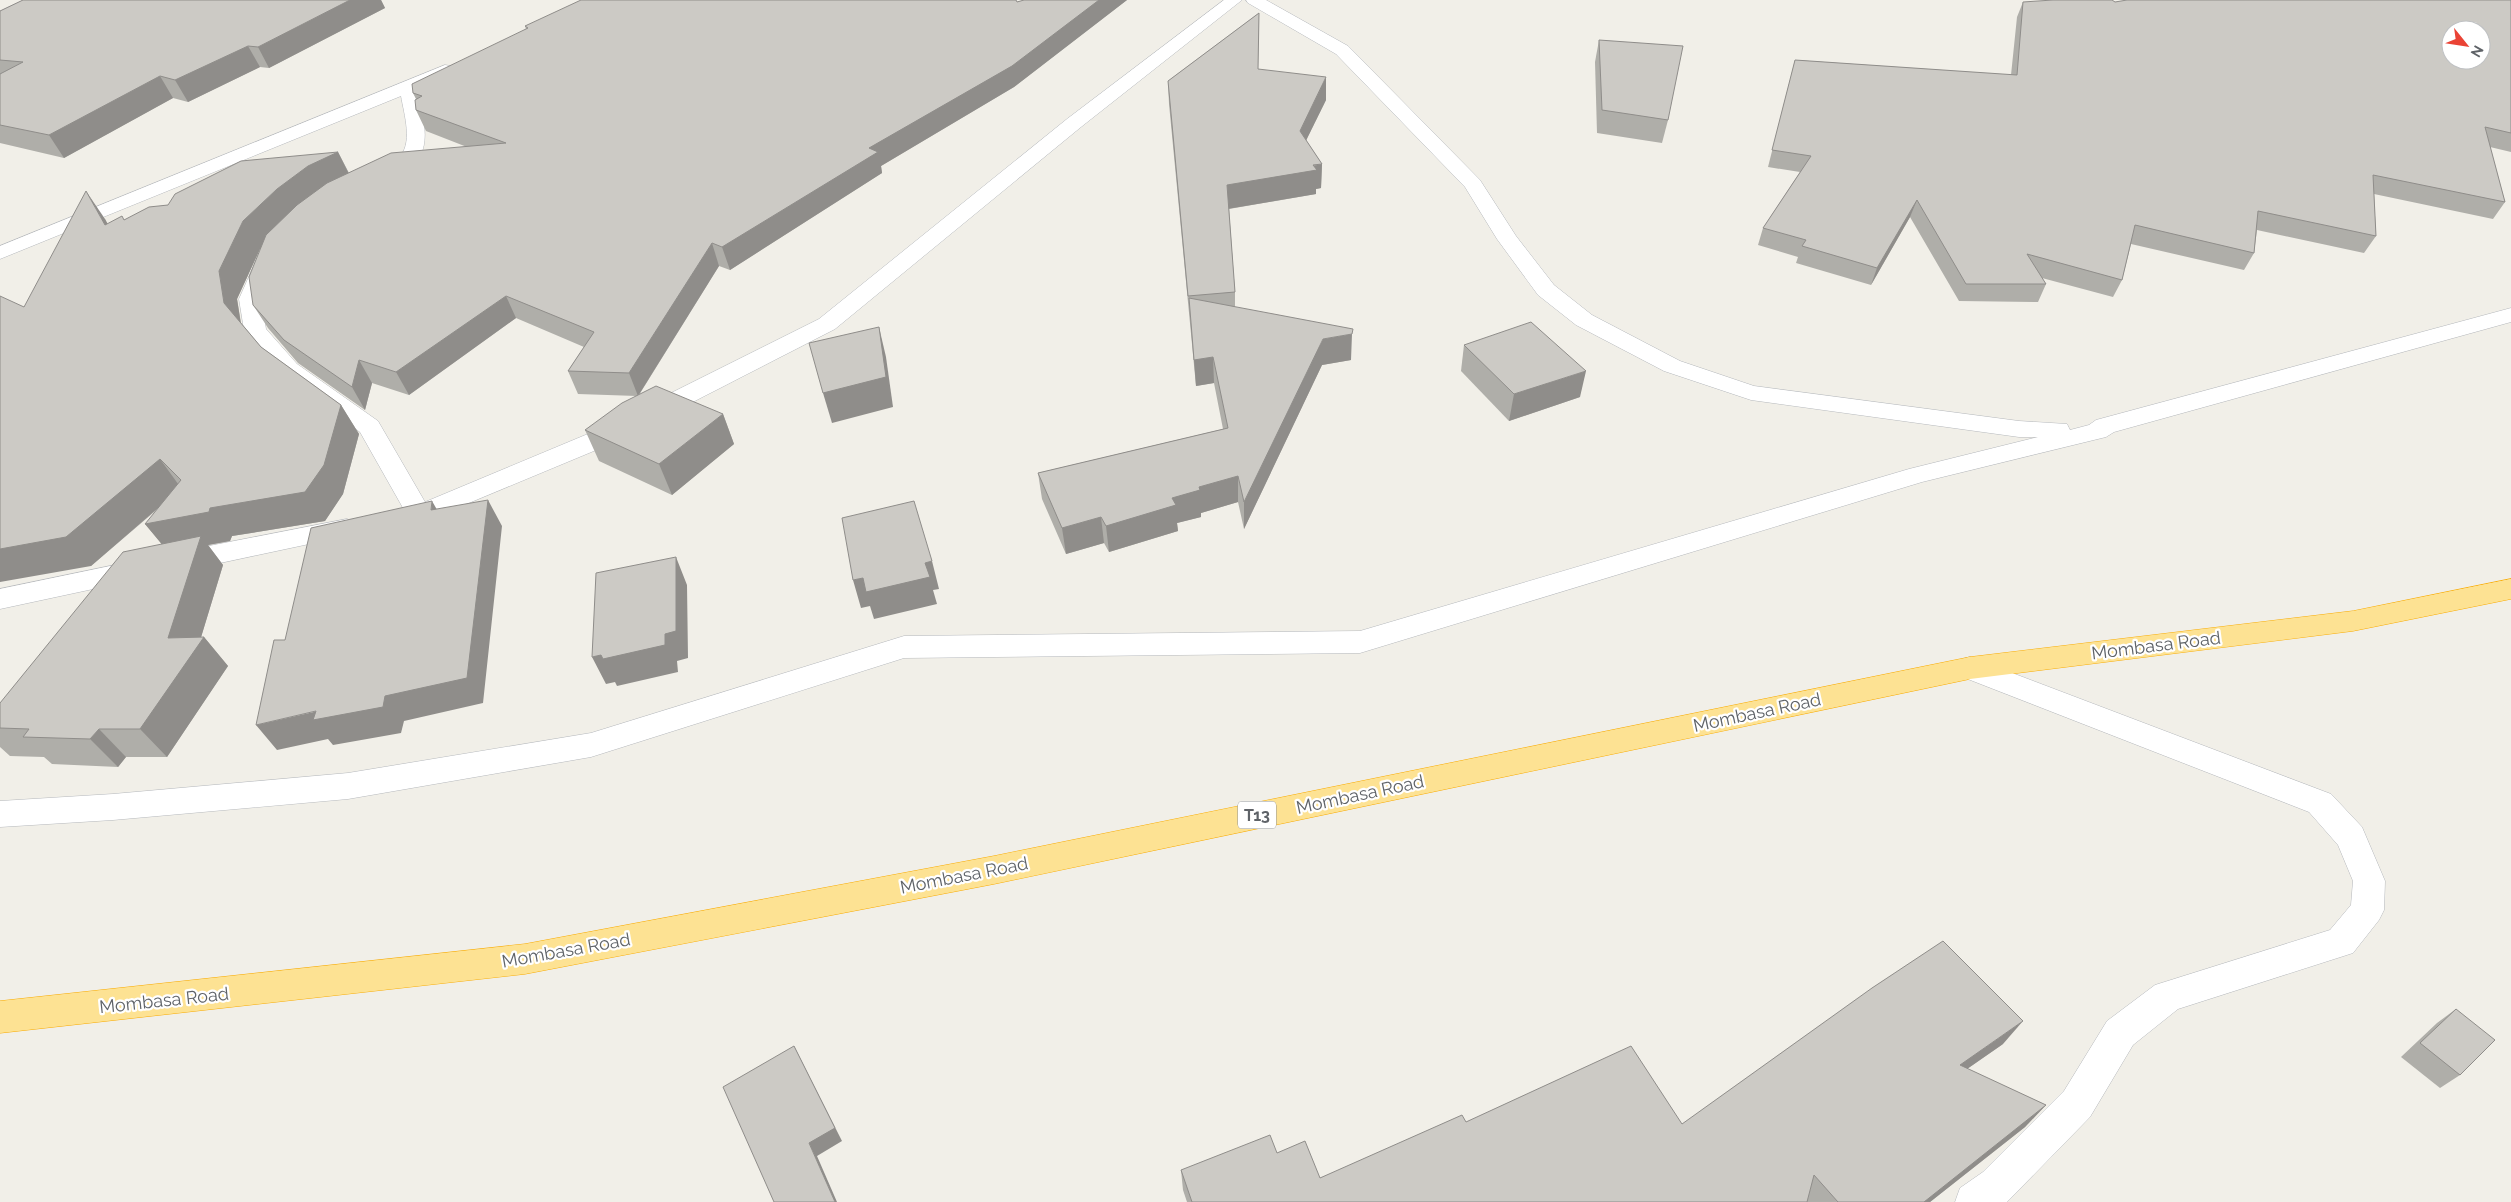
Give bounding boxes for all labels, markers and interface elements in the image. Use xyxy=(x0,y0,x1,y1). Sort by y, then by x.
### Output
north arrow xyxy=(2441,20,2491,70)
text: N xyxy=(2468,43,2487,60)
street label: Mombasa Road xyxy=(2090,627,2222,663)
street label: Mombasa Road xyxy=(1691,688,1823,736)
street label: Mombasa Road xyxy=(1294,770,1426,818)
road number: T13 xyxy=(1238,802,1276,828)
street label: Mombasa Road xyxy=(898,852,1030,898)
street label: Mombasa Road xyxy=(500,928,632,972)
street label: Mombasa Road xyxy=(98,983,230,1017)

